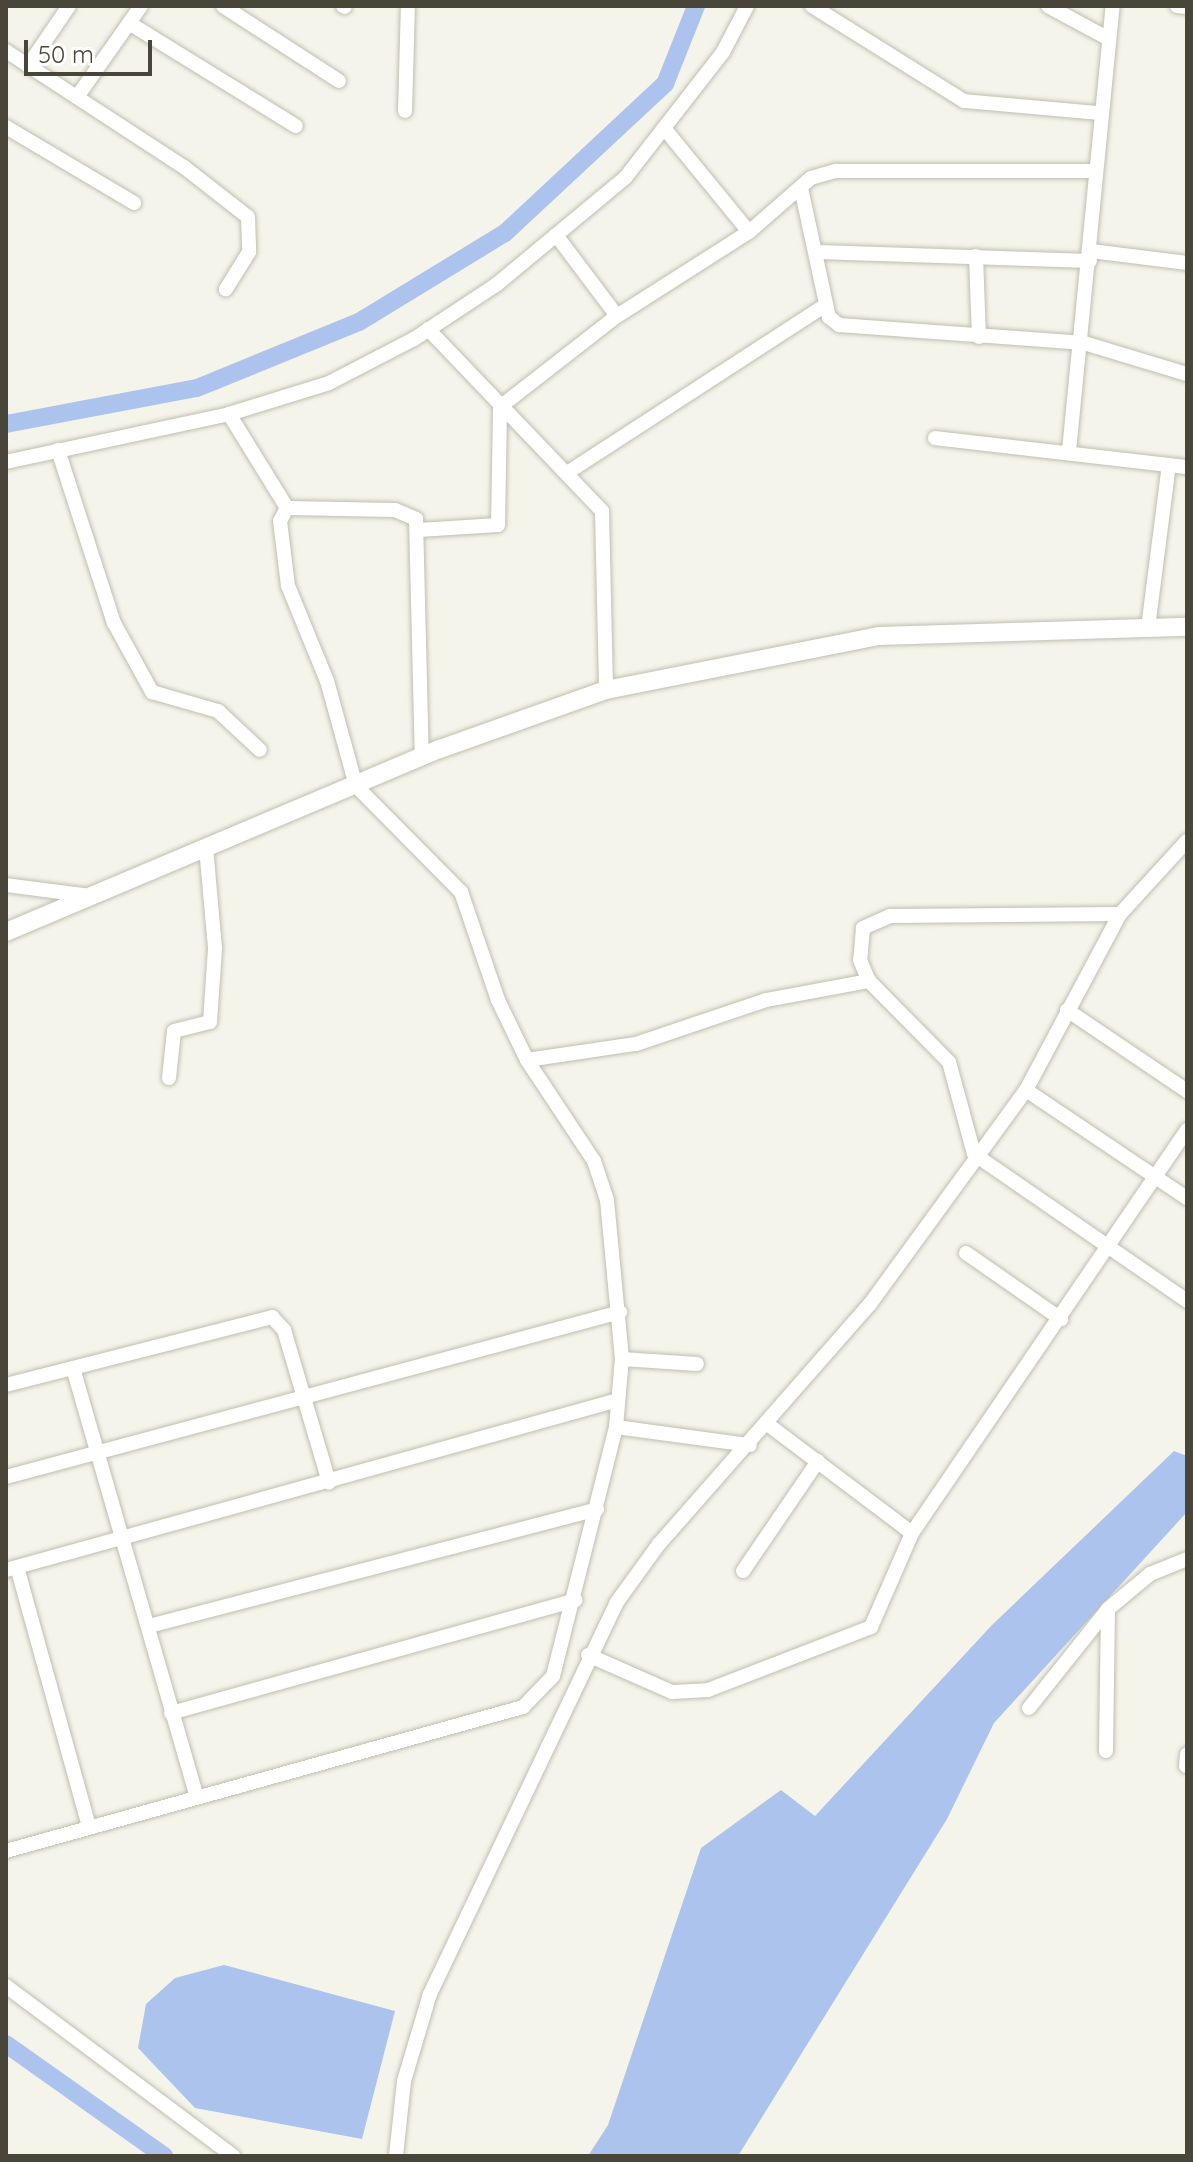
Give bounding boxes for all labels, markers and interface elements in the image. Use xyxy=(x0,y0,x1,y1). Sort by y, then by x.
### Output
scale bar xyxy=(28,24,156,74)
text: 50 m xyxy=(38,39,94,69)

